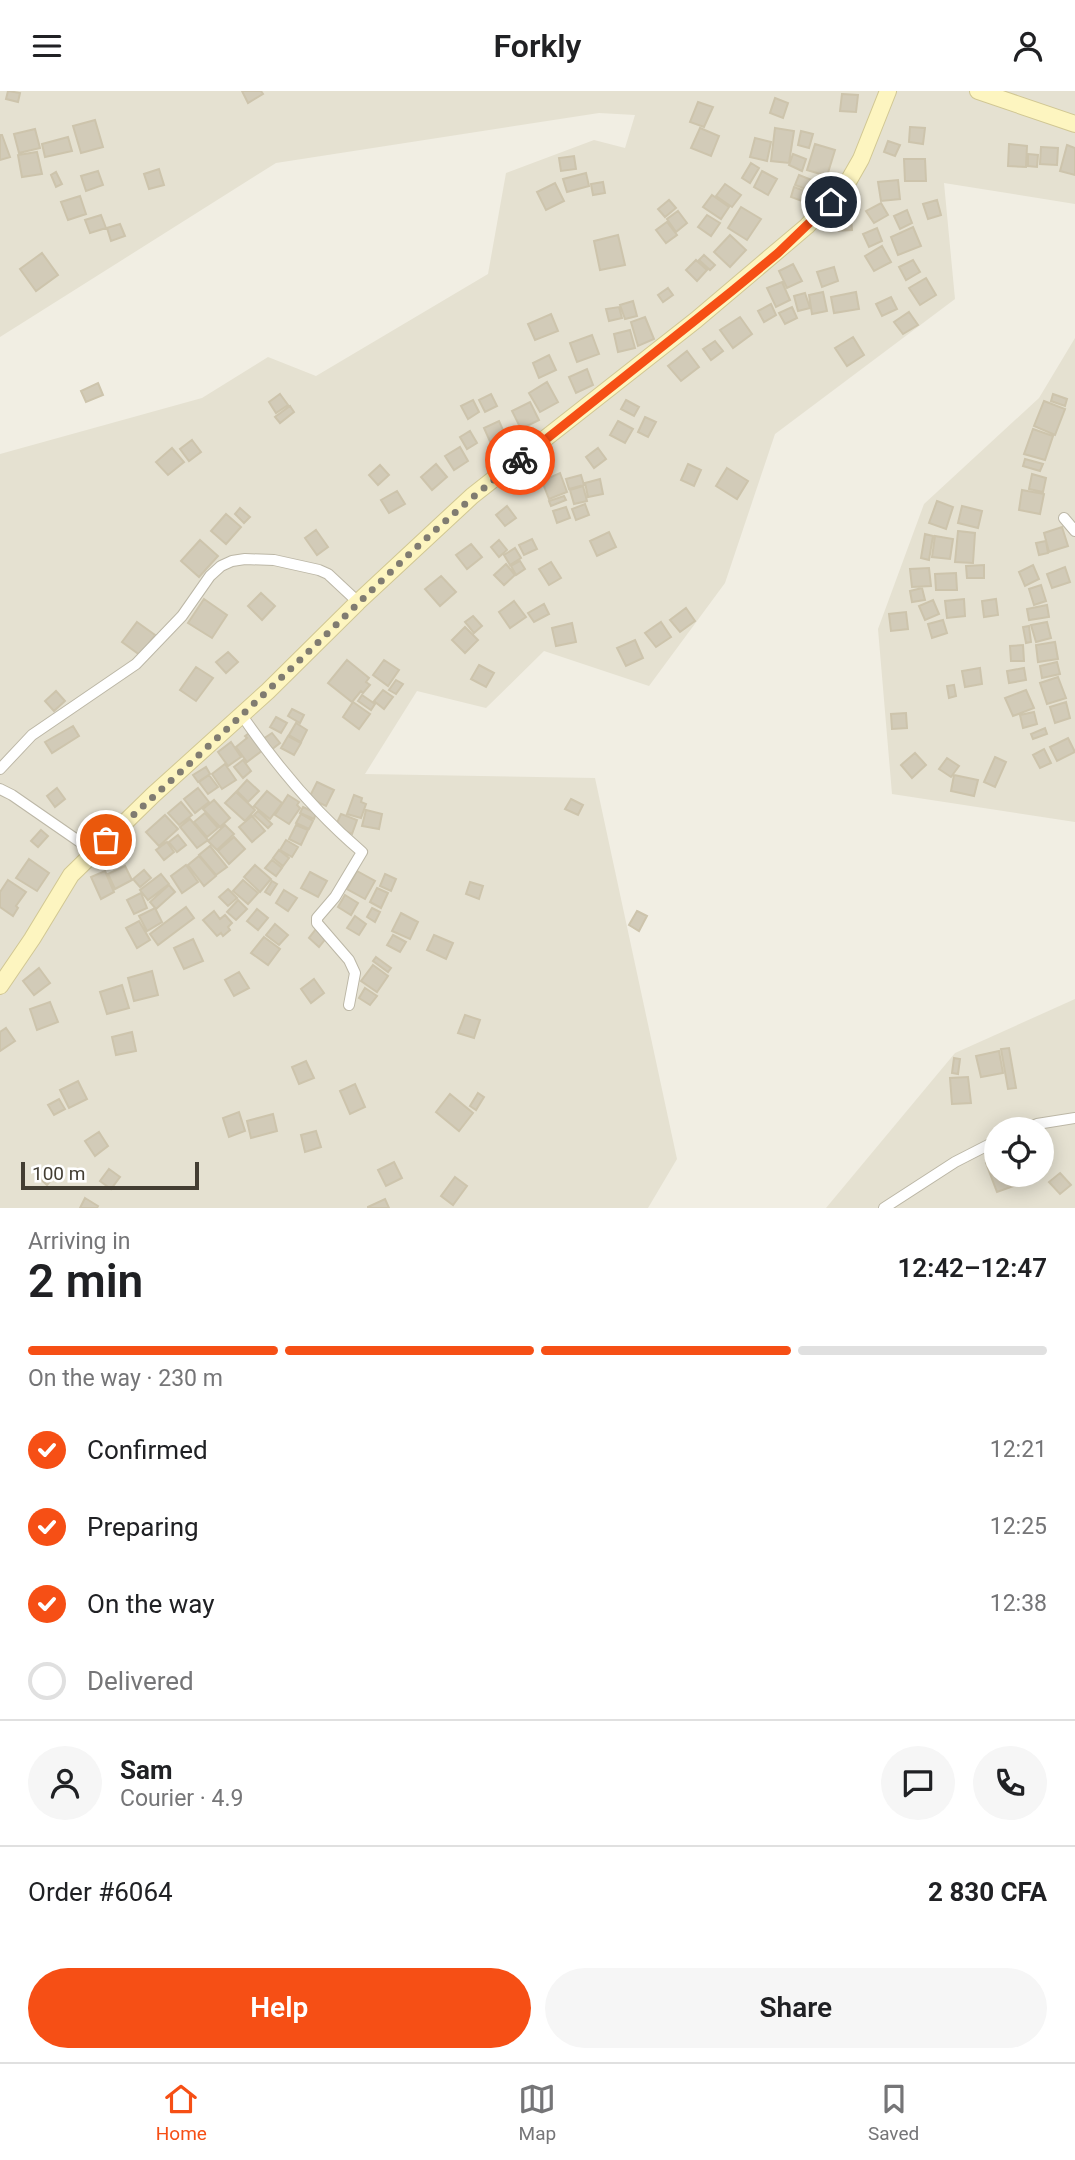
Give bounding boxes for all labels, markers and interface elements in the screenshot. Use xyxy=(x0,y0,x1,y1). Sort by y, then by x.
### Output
icon: menu xyxy=(28,27,66,65)
text: Forkly xyxy=(494,27,581,65)
icon: person xyxy=(1009,27,1047,65)
pin xyxy=(801,172,861,232)
icon: home xyxy=(812,183,850,221)
courier xyxy=(485,425,555,495)
icon: bike xyxy=(501,441,539,479)
pin xyxy=(76,810,136,870)
icon: bag xyxy=(87,821,125,859)
map controls xyxy=(984,1117,1054,1187)
button: locate xyxy=(984,1117,1054,1187)
scale bar xyxy=(21,1159,200,1191)
text: 100 m xyxy=(32,1162,85,1185)
text: Arriving in xyxy=(28,1228,131,1255)
text: 12:42–12:47 xyxy=(897,1253,1047,1283)
text: 2 min xyxy=(28,1254,143,1308)
text: On the way · 230 m xyxy=(28,1365,223,1392)
icon: check xyxy=(28,1431,66,1469)
text: Confirmed xyxy=(87,1435,208,1465)
text: 12:21 xyxy=(990,1436,1047,1463)
icon: check xyxy=(28,1508,66,1546)
text: Preparing xyxy=(87,1512,199,1542)
text: 12:25 xyxy=(990,1513,1047,1540)
icon: check xyxy=(28,1585,66,1623)
text: On the way xyxy=(87,1589,215,1619)
text: 12:38 xyxy=(990,1590,1047,1617)
text: Delivered xyxy=(87,1666,194,1696)
button: person xyxy=(28,1746,102,1820)
button: chat xyxy=(881,1746,955,1820)
button: phone xyxy=(973,1746,1047,1820)
text: Sam xyxy=(120,1755,172,1785)
text: Courier · 4.9 xyxy=(120,1785,243,1812)
text: Order #6064 xyxy=(28,1877,173,1907)
text: 2 830 CFA xyxy=(928,1877,1047,1907)
button: Help xyxy=(28,1968,531,2048)
button: Share xyxy=(545,1968,1047,2048)
tab: Home xyxy=(156,2080,207,2145)
tab: Map xyxy=(518,2080,556,2145)
tab: Saved xyxy=(868,2080,919,2145)

